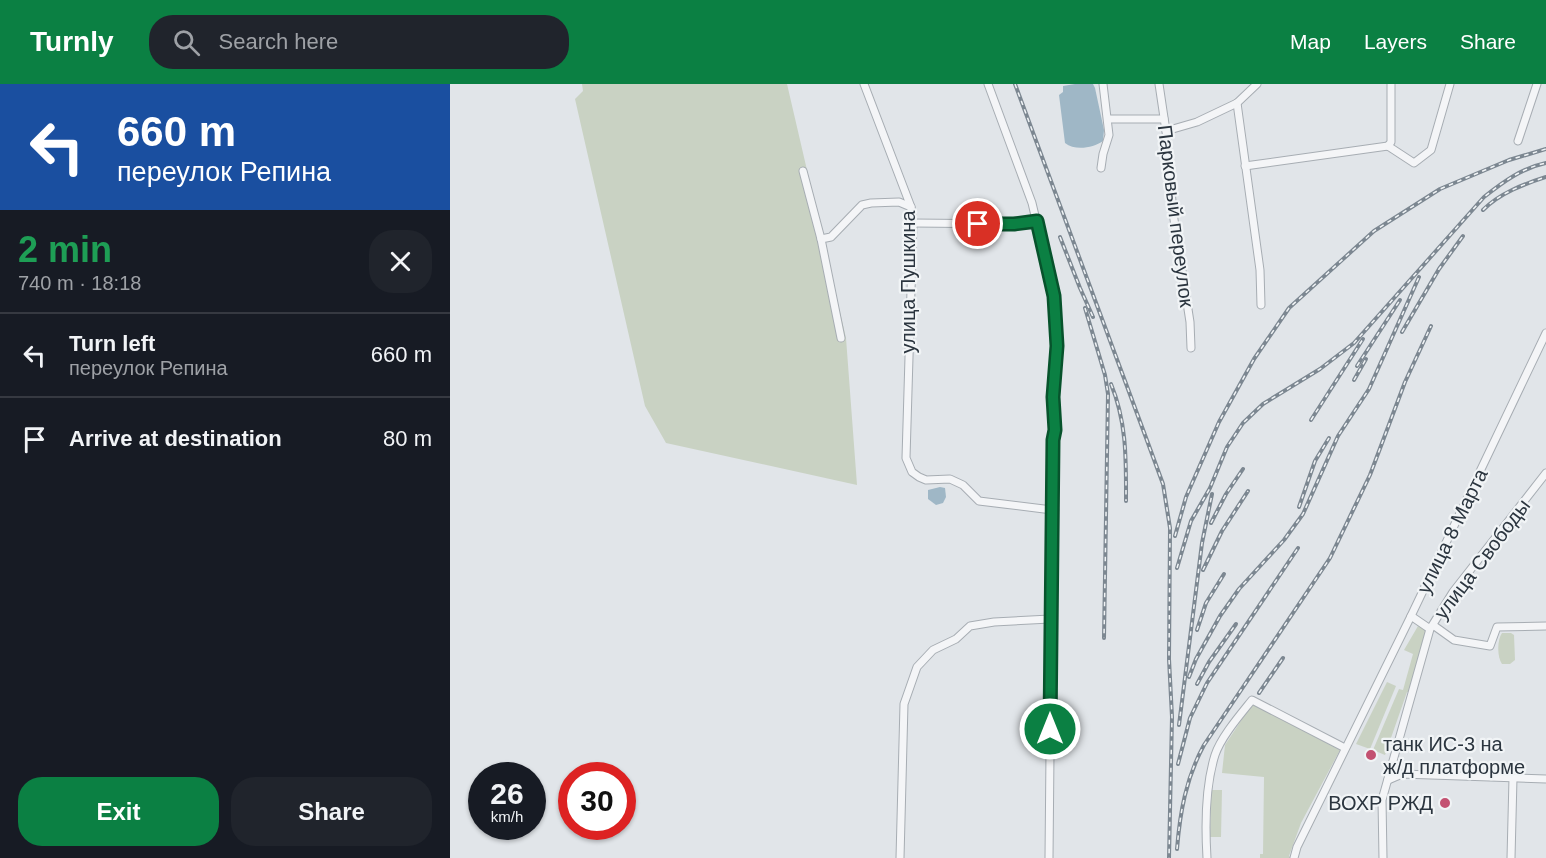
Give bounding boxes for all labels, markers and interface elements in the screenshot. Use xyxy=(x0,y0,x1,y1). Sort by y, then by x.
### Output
search box xyxy=(149,15,569,69)
text: Turnly xyxy=(30,26,113,57)
icon: search xyxy=(170,26,203,59)
text: Search here xyxy=(218,29,338,54)
text: Map xyxy=(1290,30,1331,53)
text: Layers xyxy=(1364,30,1427,53)
text: Share xyxy=(1460,30,1516,53)
icon: left xyxy=(18,108,96,186)
text: 660 m xyxy=(117,108,236,155)
street label: Парковый переулок xyxy=(1154,123,1198,309)
text: переулок Репина xyxy=(117,157,331,187)
pin xyxy=(952,198,1003,249)
icon: arrive xyxy=(961,207,994,240)
street label: улица Пушкина xyxy=(897,210,919,354)
text: 2 min xyxy=(18,229,112,270)
button: close xyxy=(369,230,432,293)
text: 740 m · 18:18 xyxy=(18,272,141,294)
text: Turn left xyxy=(69,331,155,356)
icon: left xyxy=(18,339,51,372)
text: 660 m xyxy=(371,342,432,367)
text: переулок Репина xyxy=(69,357,228,379)
icon: arrive xyxy=(18,423,51,456)
text: Arrive at destination xyxy=(69,426,282,451)
text: 80 m xyxy=(383,426,432,451)
street label: улица 8 Марта xyxy=(1412,464,1492,597)
street label: улица Свободы xyxy=(1430,495,1534,623)
position arrow xyxy=(1018,697,1082,761)
place label: танк ИС-3 на ж/д платформе xyxy=(1383,733,1525,778)
marker: танк ИС-3 на ж/д платформе xyxy=(1364,748,1378,762)
speed limit sign: 30 xyxy=(558,762,636,840)
button: Exit xyxy=(18,777,219,846)
button: Share xyxy=(231,777,432,846)
text: 26 xyxy=(490,777,524,810)
place label: ВОХР РЖД xyxy=(1328,792,1433,814)
marker: ВОХР РЖД xyxy=(1438,796,1452,810)
text: km/h xyxy=(491,808,523,825)

